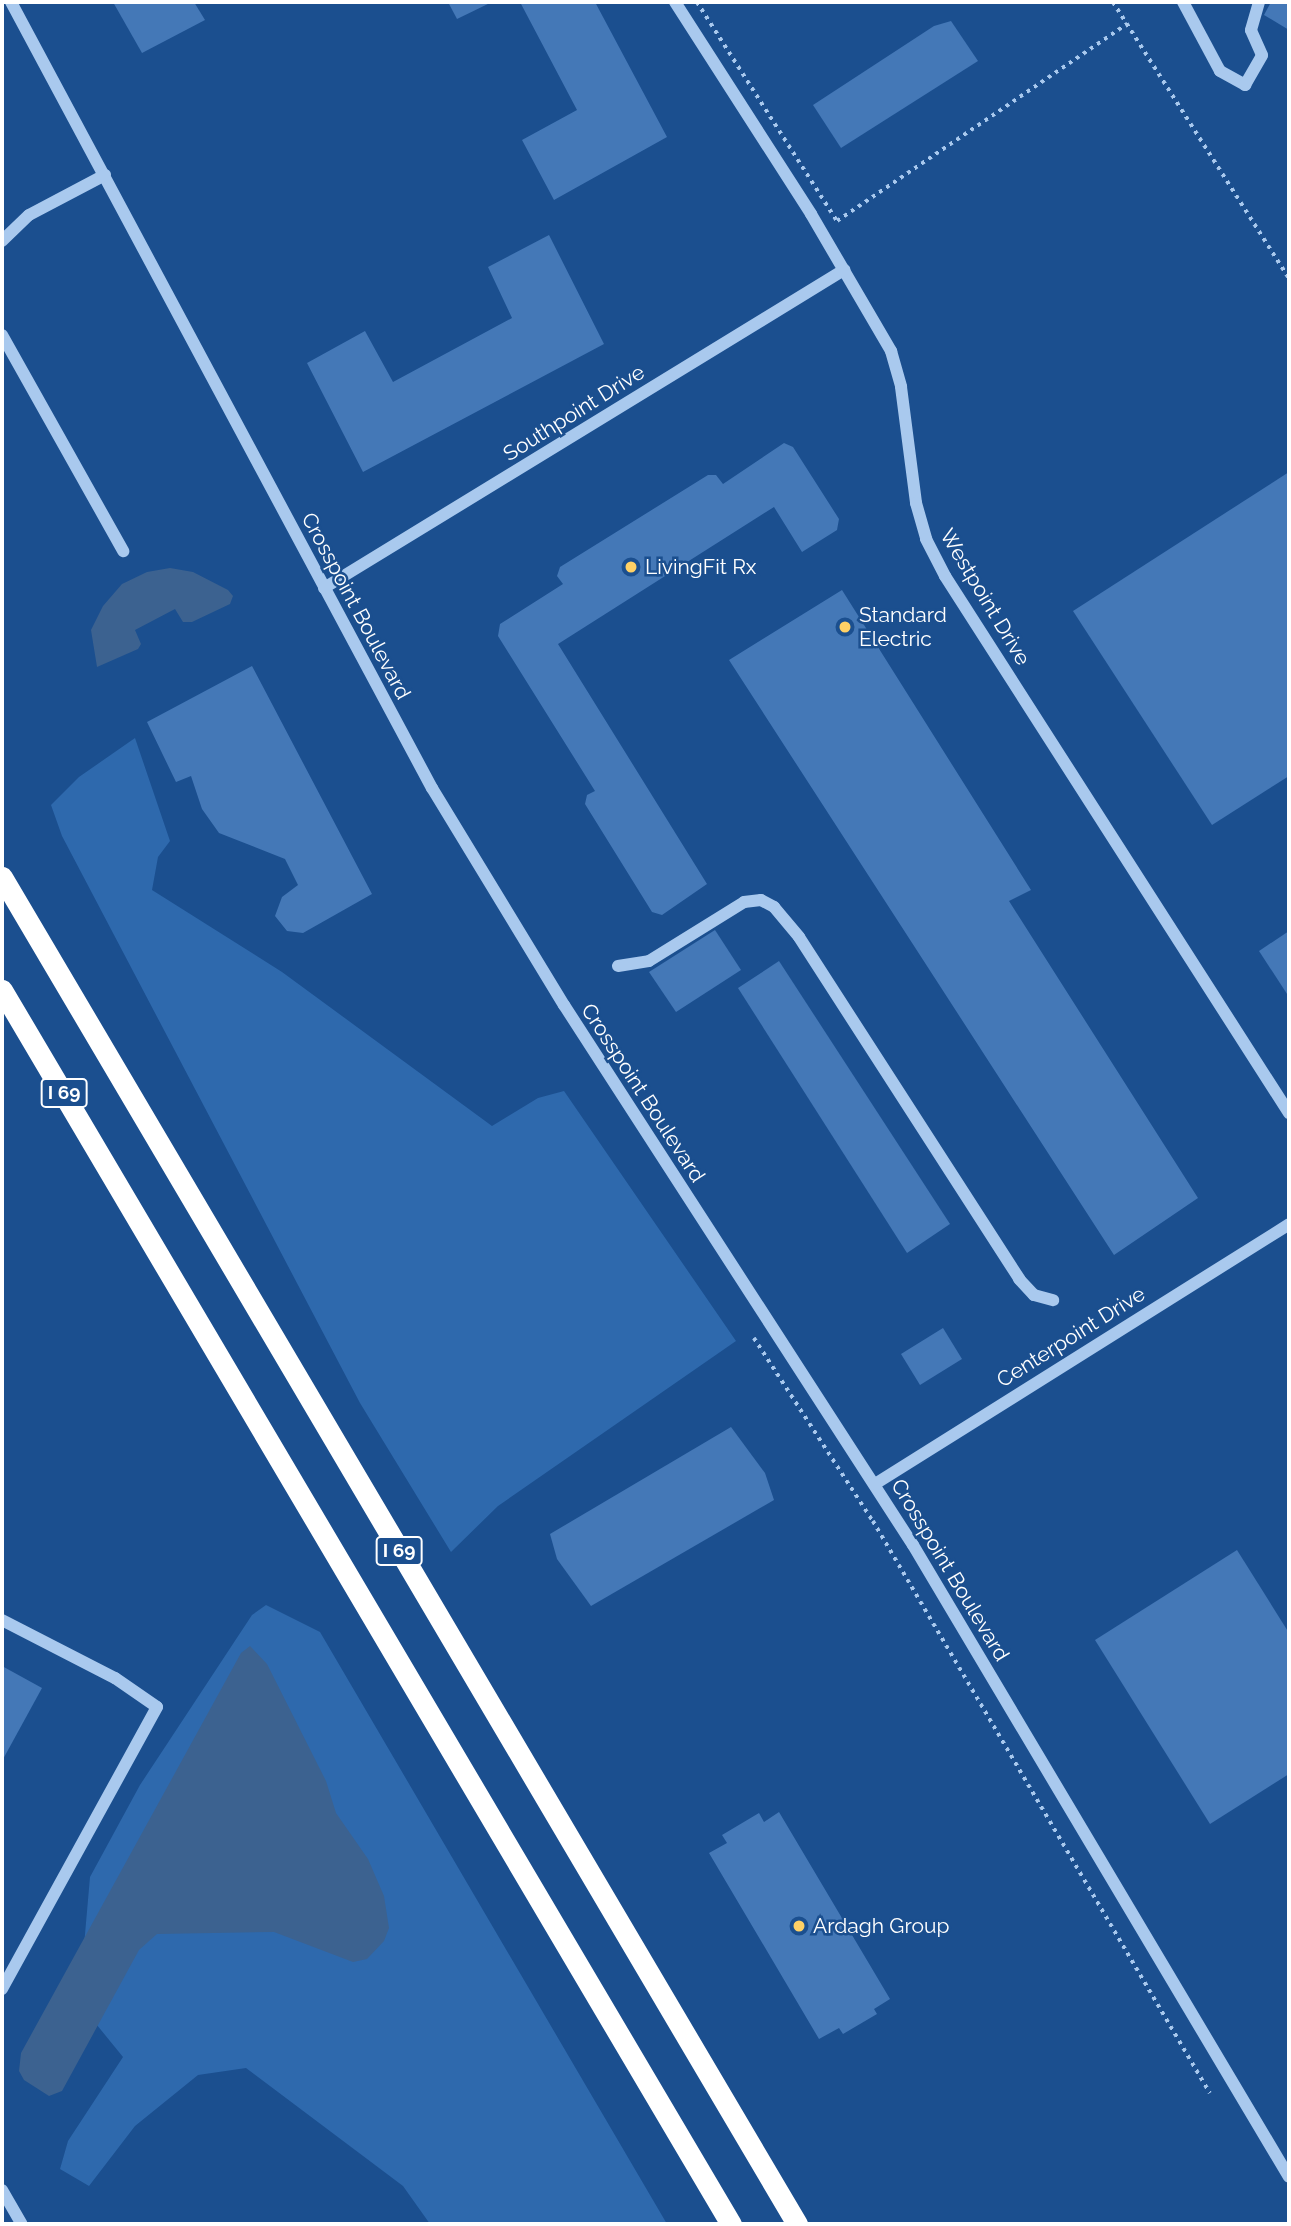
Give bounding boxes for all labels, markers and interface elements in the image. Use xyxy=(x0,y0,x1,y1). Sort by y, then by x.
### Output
street label: Southpoint Drive xyxy=(499,359,649,467)
street label: Crosspoint Boulevard xyxy=(296,508,416,704)
street label: Westpoint Drive xyxy=(934,524,1036,670)
place label: LivingFit Rx xyxy=(645,554,756,580)
marker: LivingFit Rx xyxy=(623,559,639,575)
place label: Standard Electric xyxy=(859,602,947,652)
marker: Standard Electric xyxy=(837,619,853,635)
street label: Crosspoint Boulevard xyxy=(576,999,710,1187)
road number: I 69 xyxy=(40,1078,88,1108)
street label: Centerpoint Drive xyxy=(992,1281,1150,1393)
street label: Crosspoint Boulevard xyxy=(886,1474,1014,1666)
road number: I 69 xyxy=(374,1536,424,1567)
place label: Ardagh Group xyxy=(813,1913,949,1939)
marker: Ardagh Group xyxy=(791,1918,807,1934)

